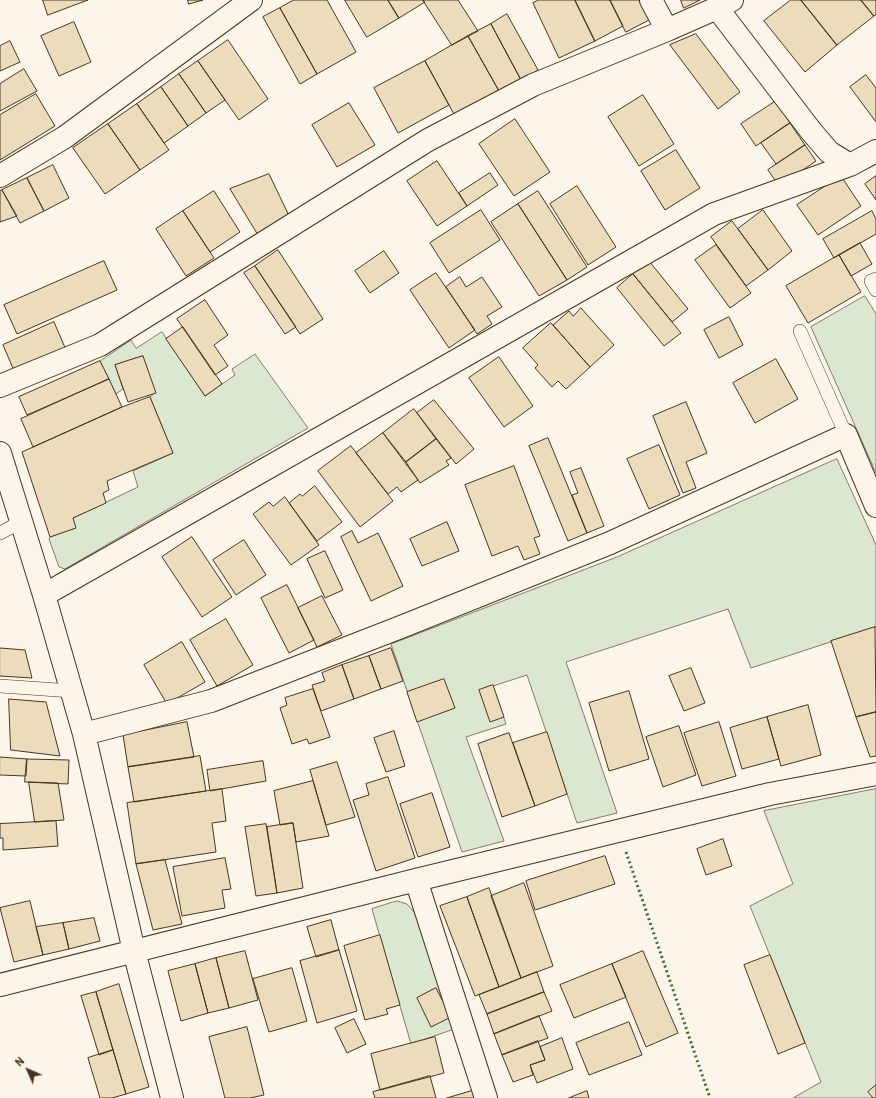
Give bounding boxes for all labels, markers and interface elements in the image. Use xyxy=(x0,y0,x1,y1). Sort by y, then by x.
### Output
north arrow xyxy=(8,1050,48,1090)
text: N xyxy=(12,1054,27,1069)

